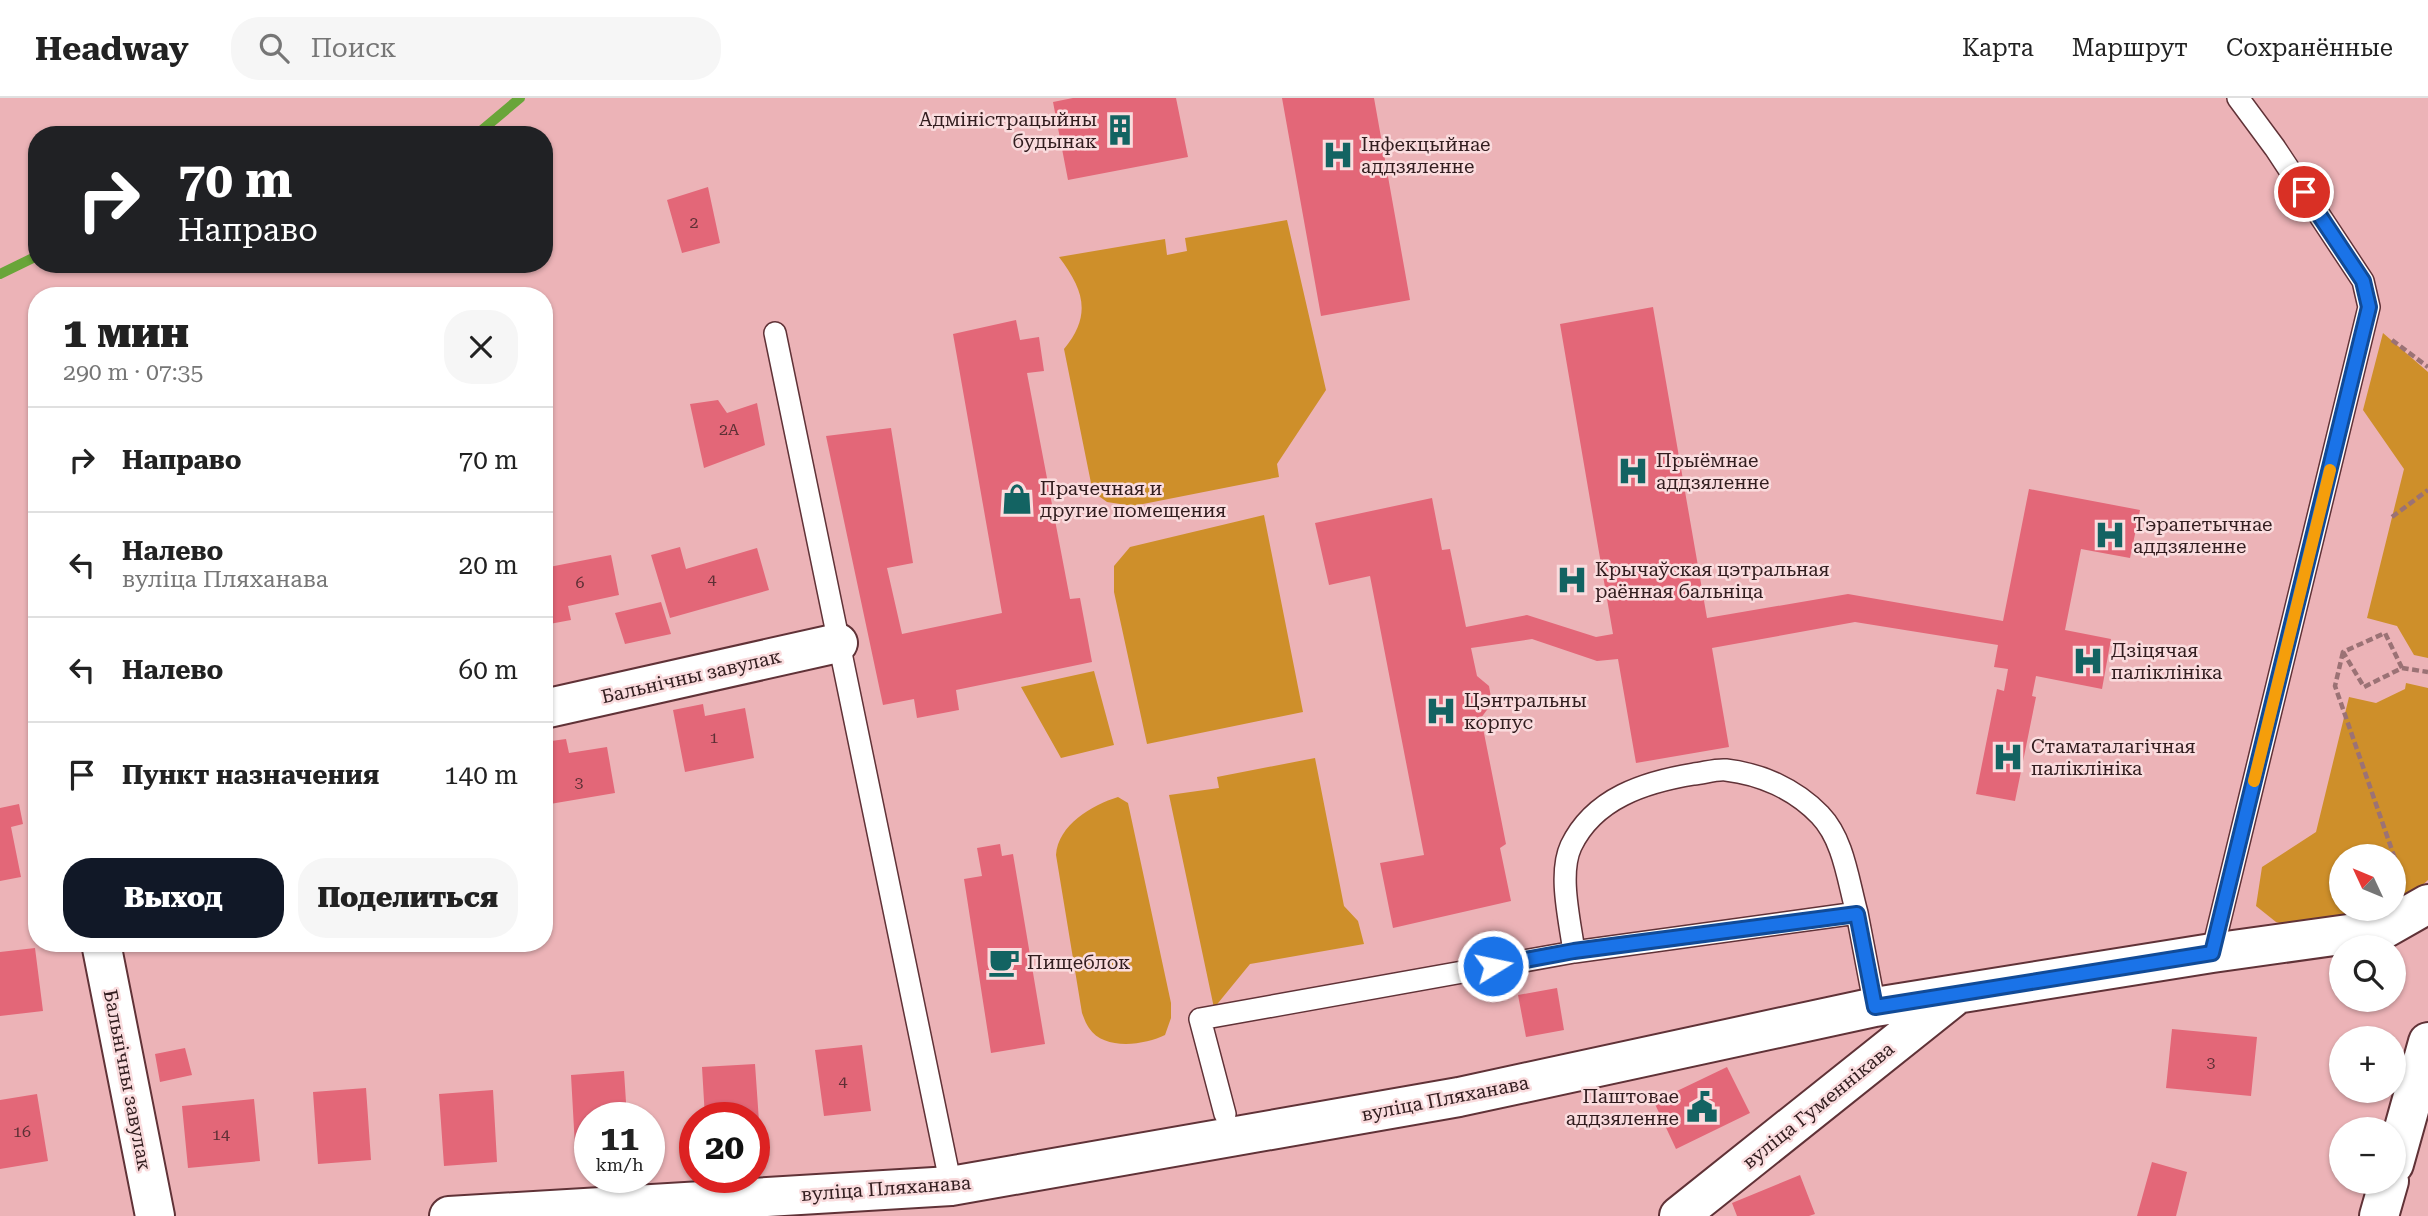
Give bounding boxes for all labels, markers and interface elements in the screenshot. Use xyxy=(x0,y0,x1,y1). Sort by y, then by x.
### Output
search box xyxy=(231,17,721,80)
text: Headway xyxy=(35,29,189,68)
icon: search xyxy=(255,29,293,67)
text: Поиск xyxy=(311,33,396,63)
text: Карта xyxy=(1962,34,2034,62)
text: Маршрут xyxy=(2072,34,2188,62)
text: Сохранённые xyxy=(2226,34,2393,62)
place label: Адміністрацыйны будынак xyxy=(919,108,1097,153)
building icon: Адміністрацыйны будынак xyxy=(1103,113,1137,147)
place label: Інфекцыйнае аддзяленне xyxy=(1361,133,1491,178)
hospital icon: Інфекцыйнае аддзяленне xyxy=(1321,138,1355,172)
text: 70 m xyxy=(178,152,293,209)
icon: right xyxy=(63,154,154,245)
pin xyxy=(2274,162,2334,222)
icon: arrive xyxy=(2285,173,2323,211)
text: Направо xyxy=(178,211,318,249)
house number: 2 xyxy=(690,213,699,232)
text: 1 мин xyxy=(63,308,189,357)
button: close xyxy=(444,310,518,384)
text: 290 m · 07:35 xyxy=(63,359,203,386)
house number: 2А xyxy=(719,420,740,439)
icon: right xyxy=(63,441,101,479)
text: Направо xyxy=(122,445,242,475)
text: 70 m xyxy=(459,445,518,475)
place label: Прыёмнае аддзяленне xyxy=(1656,449,1769,494)
hospital icon: Прыёмнае аддзяленне xyxy=(1616,454,1650,488)
place label: Прачечная и другие помещения xyxy=(1040,477,1227,522)
shop icon: Прачечная и другие помещения xyxy=(1000,482,1034,516)
place label: Тэрапетычнае аддзяленне xyxy=(2133,513,2272,558)
hospital icon: Тэрапетычнае аддзяленне xyxy=(2093,518,2127,552)
text: Налево xyxy=(122,536,223,566)
icon: left xyxy=(63,546,101,584)
text: 20 m xyxy=(459,550,518,580)
place label: Крычаўская цэтральная раённая бальніца xyxy=(1595,558,1830,603)
hospital icon: Крычаўская цэтральная раённая бальніца xyxy=(1555,563,1589,597)
text: вуліца Пляханава xyxy=(122,566,328,593)
house number: 4 xyxy=(708,570,717,589)
house number: 6 xyxy=(576,573,585,592)
place label: Дзіцячая паліклініка xyxy=(2111,639,2223,684)
hospital icon: Дзіцячая паліклініка xyxy=(2071,644,2105,678)
street label: Бальнічны завулак xyxy=(599,645,783,708)
icon: left xyxy=(63,651,101,689)
text: Налево xyxy=(122,655,223,685)
text: 60 m xyxy=(459,655,518,685)
place label: Цэнтральны корпус xyxy=(1464,689,1587,734)
hospital icon: Цэнтральны корпус xyxy=(1424,694,1458,728)
house number: 1 xyxy=(710,728,719,747)
place label: Стаматалагічная паліклініка xyxy=(2031,735,2196,780)
hospital icon: Стаматалагічная паліклініка xyxy=(1991,740,2025,774)
icon: arrive xyxy=(63,756,101,794)
text: Пункт назначения xyxy=(122,760,379,790)
text: 140 m xyxy=(444,760,518,790)
house number: 3 xyxy=(575,773,584,792)
north arrow xyxy=(2329,844,2406,920)
map controls xyxy=(2329,844,2406,1194)
button: Выход xyxy=(63,858,284,938)
button: Поделиться xyxy=(298,858,518,938)
position arrow xyxy=(1456,929,1530,1003)
button: search xyxy=(2329,935,2406,1012)
cafe icon: Пищеблок xyxy=(987,945,1021,979)
place label: Пищеблок xyxy=(1027,951,1130,974)
street label: Бальнічны завулак xyxy=(99,988,156,1173)
button: + xyxy=(2329,1026,2406,1103)
street label: вуліца Гуменнікава xyxy=(1738,1037,1899,1174)
house number: 3 xyxy=(2207,1053,2216,1072)
street label: вуліца Пляханава xyxy=(1359,1071,1532,1126)
house number: 4 xyxy=(839,1072,848,1091)
place label: Паштовае аддзяленне xyxy=(1566,1085,1679,1130)
public building icon: Паштовае аддзяленне xyxy=(1685,1090,1719,1124)
speed limit sign: 20 xyxy=(679,1102,770,1193)
button: − xyxy=(2329,1117,2406,1194)
text: 11 xyxy=(600,1118,639,1159)
house number: 16 xyxy=(13,1122,31,1141)
house number: 14 xyxy=(212,1125,230,1144)
text: km/h xyxy=(595,1154,644,1175)
street label: вуліца Пляханава xyxy=(800,1171,973,1206)

